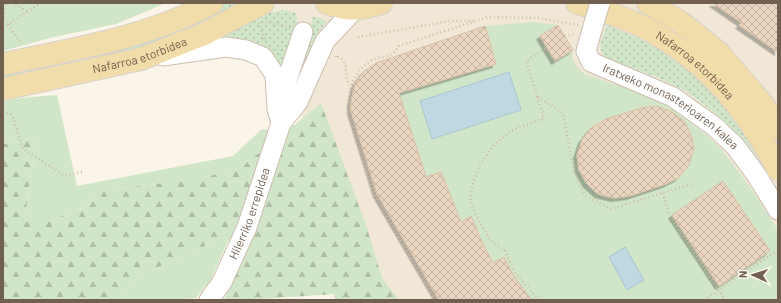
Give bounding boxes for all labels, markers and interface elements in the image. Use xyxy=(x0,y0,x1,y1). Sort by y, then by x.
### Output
street label: Nafarroa etorbidea xyxy=(654,28,737,102)
street label: Nafarroa etorbidea xyxy=(91,34,189,75)
street label: Iratxeko monasterioaren kalea xyxy=(601,60,742,152)
street label: Hilerriko errepidea xyxy=(225,166,272,261)
north arrow xyxy=(733,255,773,295)
text: N xyxy=(736,270,749,278)

